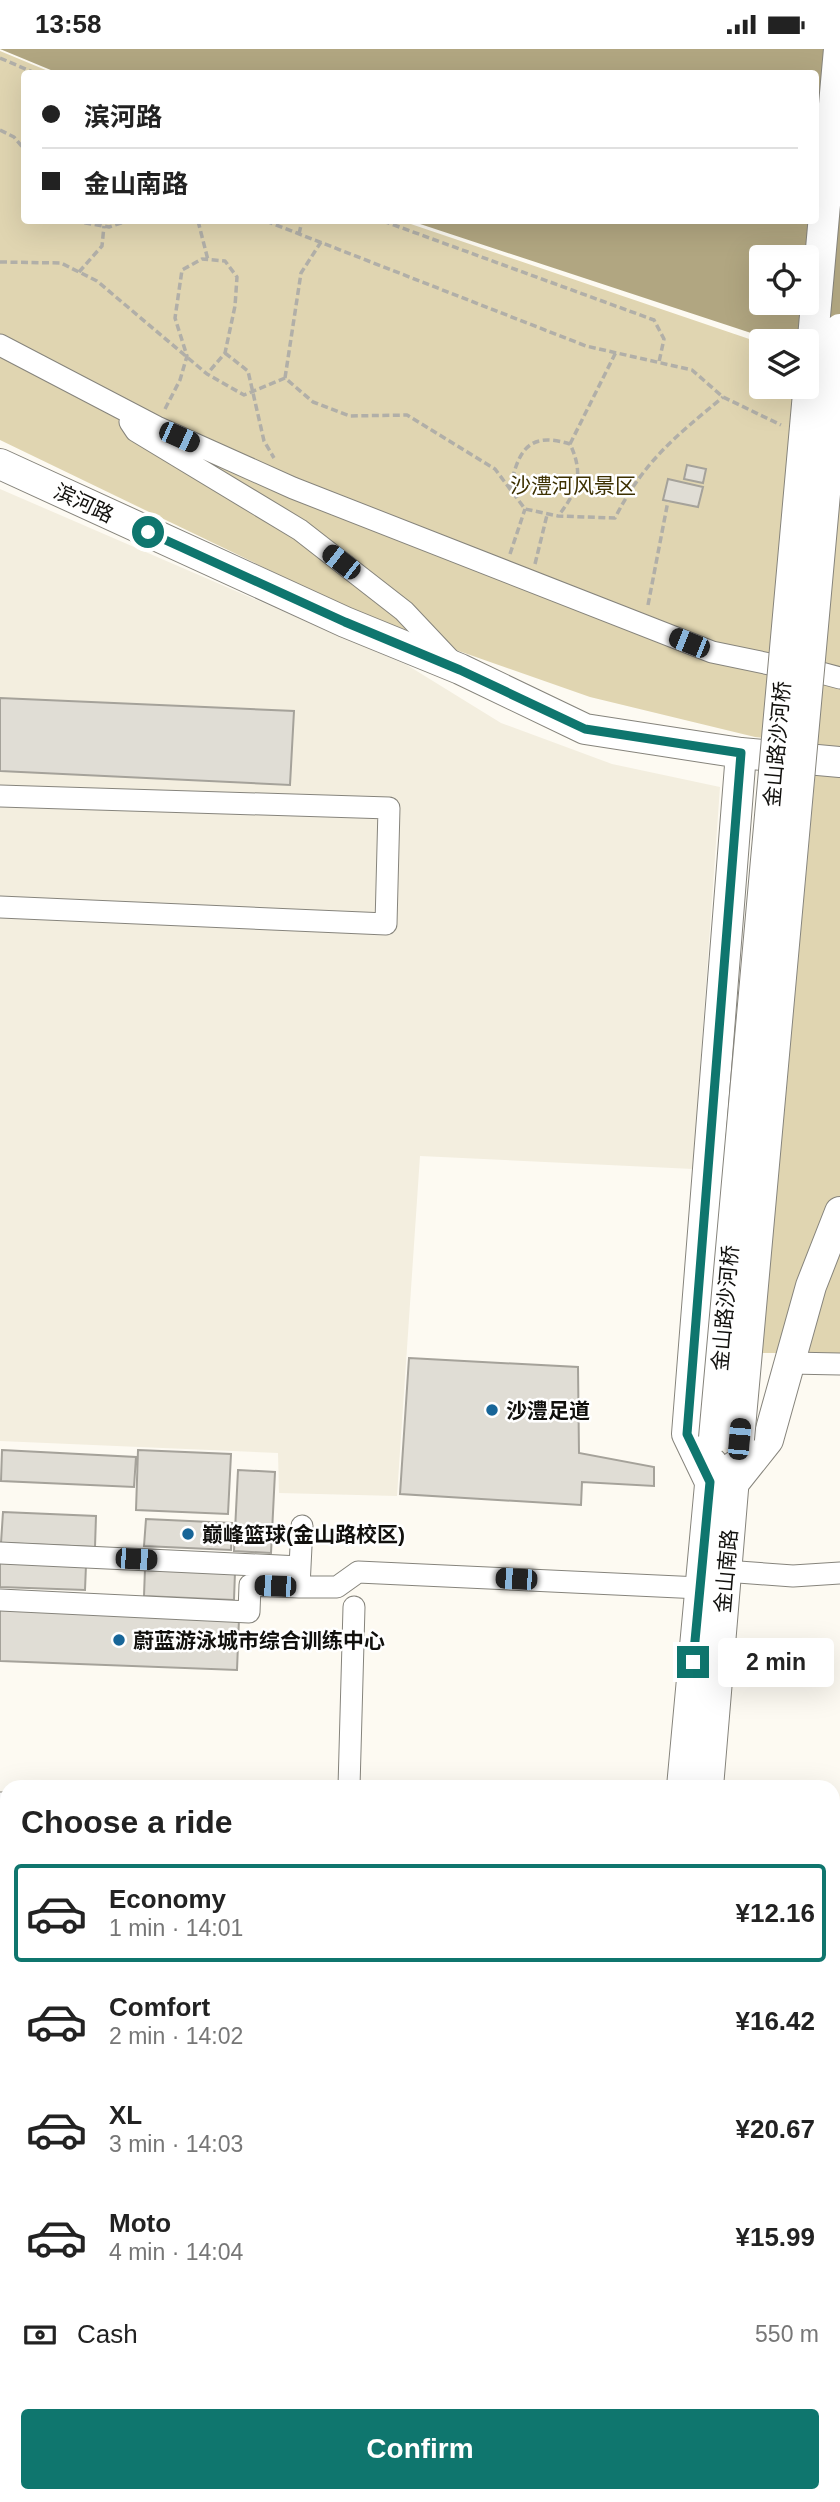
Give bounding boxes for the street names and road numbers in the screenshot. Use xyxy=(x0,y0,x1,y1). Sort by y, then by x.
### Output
street label: 滨河路 xyxy=(51,479,117,527)
street label: 金山路沙河桥 xyxy=(760,680,794,808)
street label: 金山路沙河桥 xyxy=(708,1244,742,1372)
street label: 金山南路 xyxy=(711,1528,741,1614)

